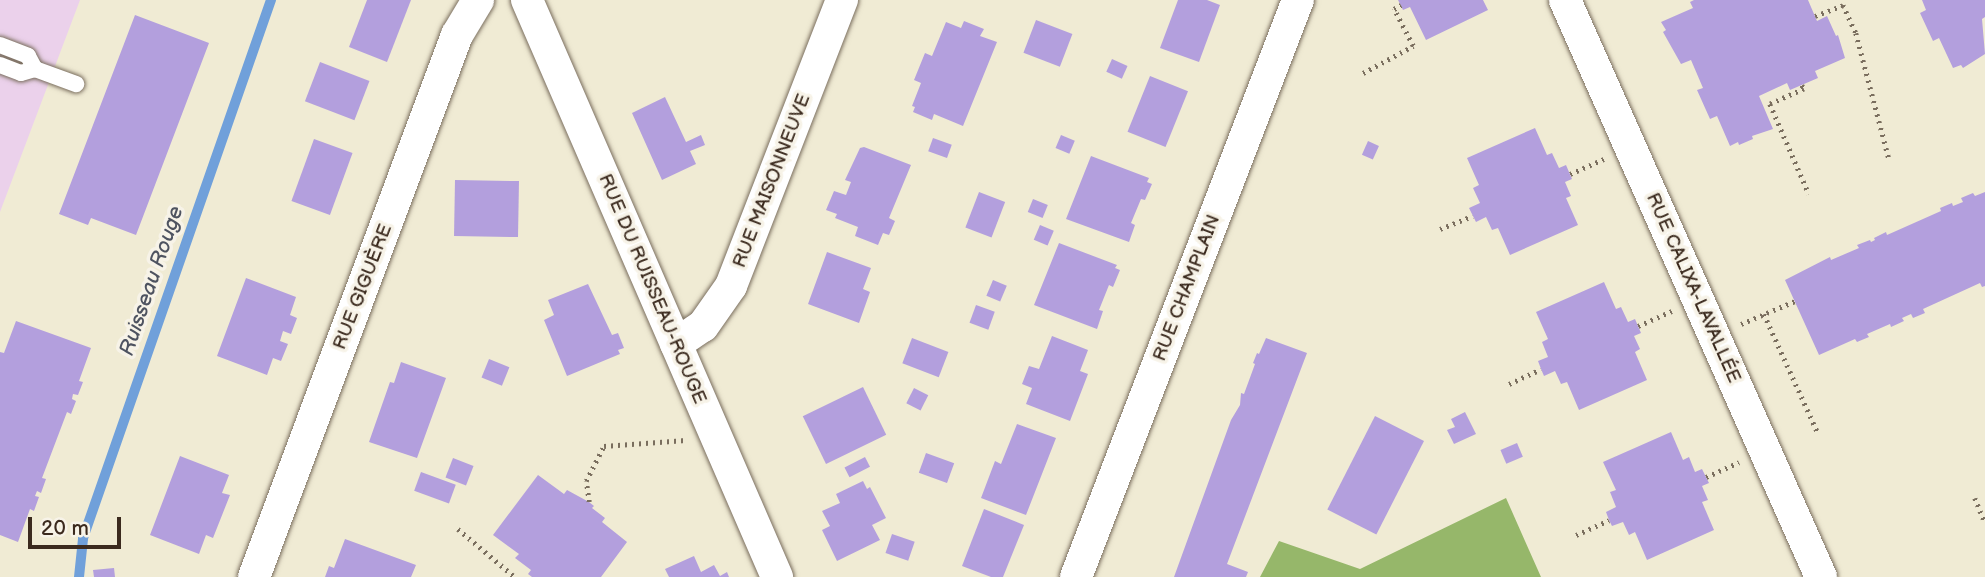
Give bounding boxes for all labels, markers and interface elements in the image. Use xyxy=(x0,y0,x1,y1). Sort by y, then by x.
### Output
street label: RUE MAISONNEUVE xyxy=(728,91,816,271)
street label: RUE DU RUISSEAU-ROUGE xyxy=(593,171,711,407)
street label: RUE CALIXA-LAVALLÉE xyxy=(1641,189,1745,387)
water label: Ruisseau Rouge xyxy=(115,203,189,359)
street label: RUE CHAMPLAIN xyxy=(1149,211,1225,365)
street label: RUE GIGUÈRE xyxy=(329,221,397,353)
scale bar xyxy=(32,504,124,548)
text: 20 m xyxy=(41,516,89,541)

